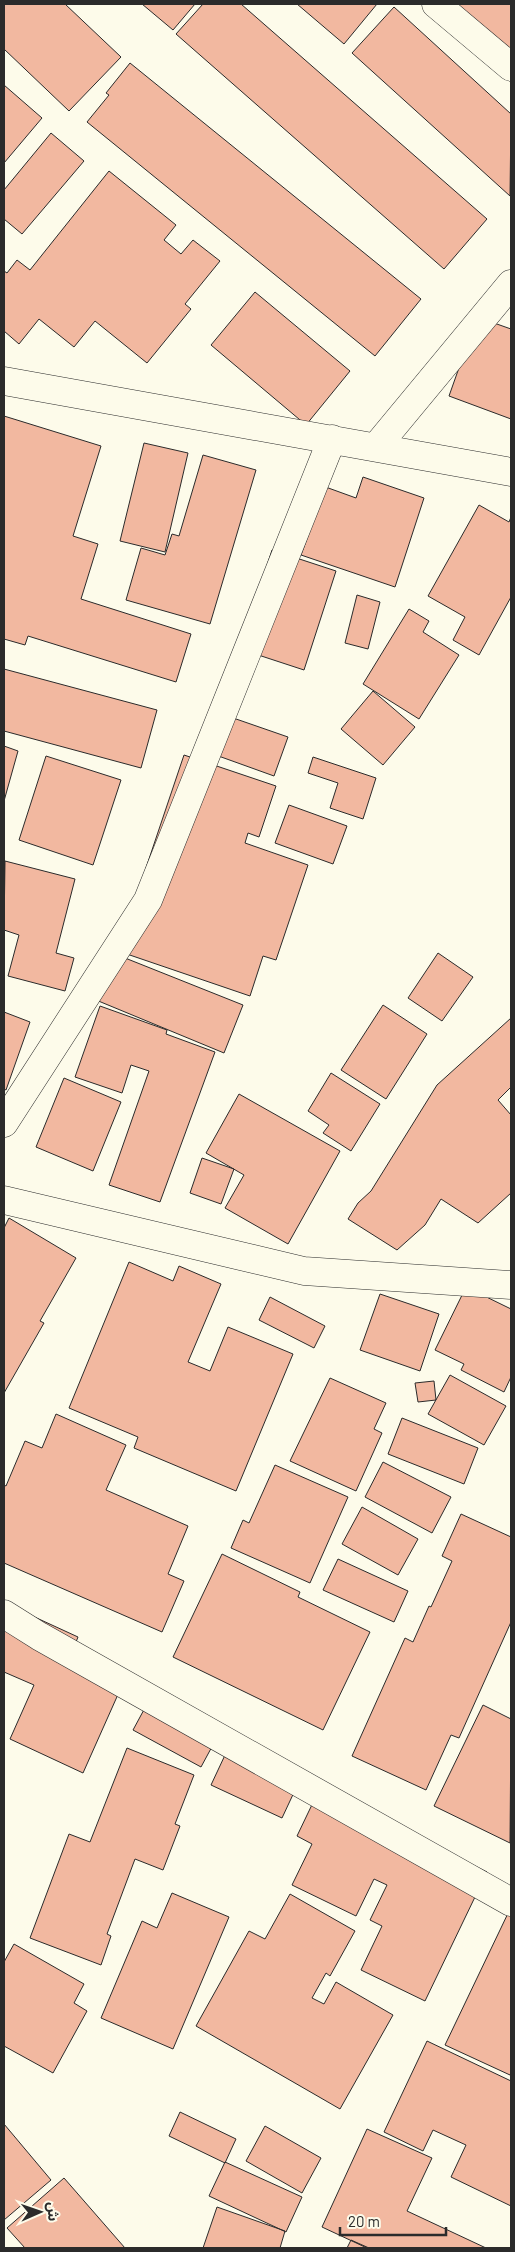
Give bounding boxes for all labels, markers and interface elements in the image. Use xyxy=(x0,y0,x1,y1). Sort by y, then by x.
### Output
north arrow xyxy=(15,2187,65,2237)
text: ش xyxy=(45,2202,62,2221)
scale bar xyxy=(340,2204,446,2236)
text: 20 m xyxy=(348,2212,380,2230)

